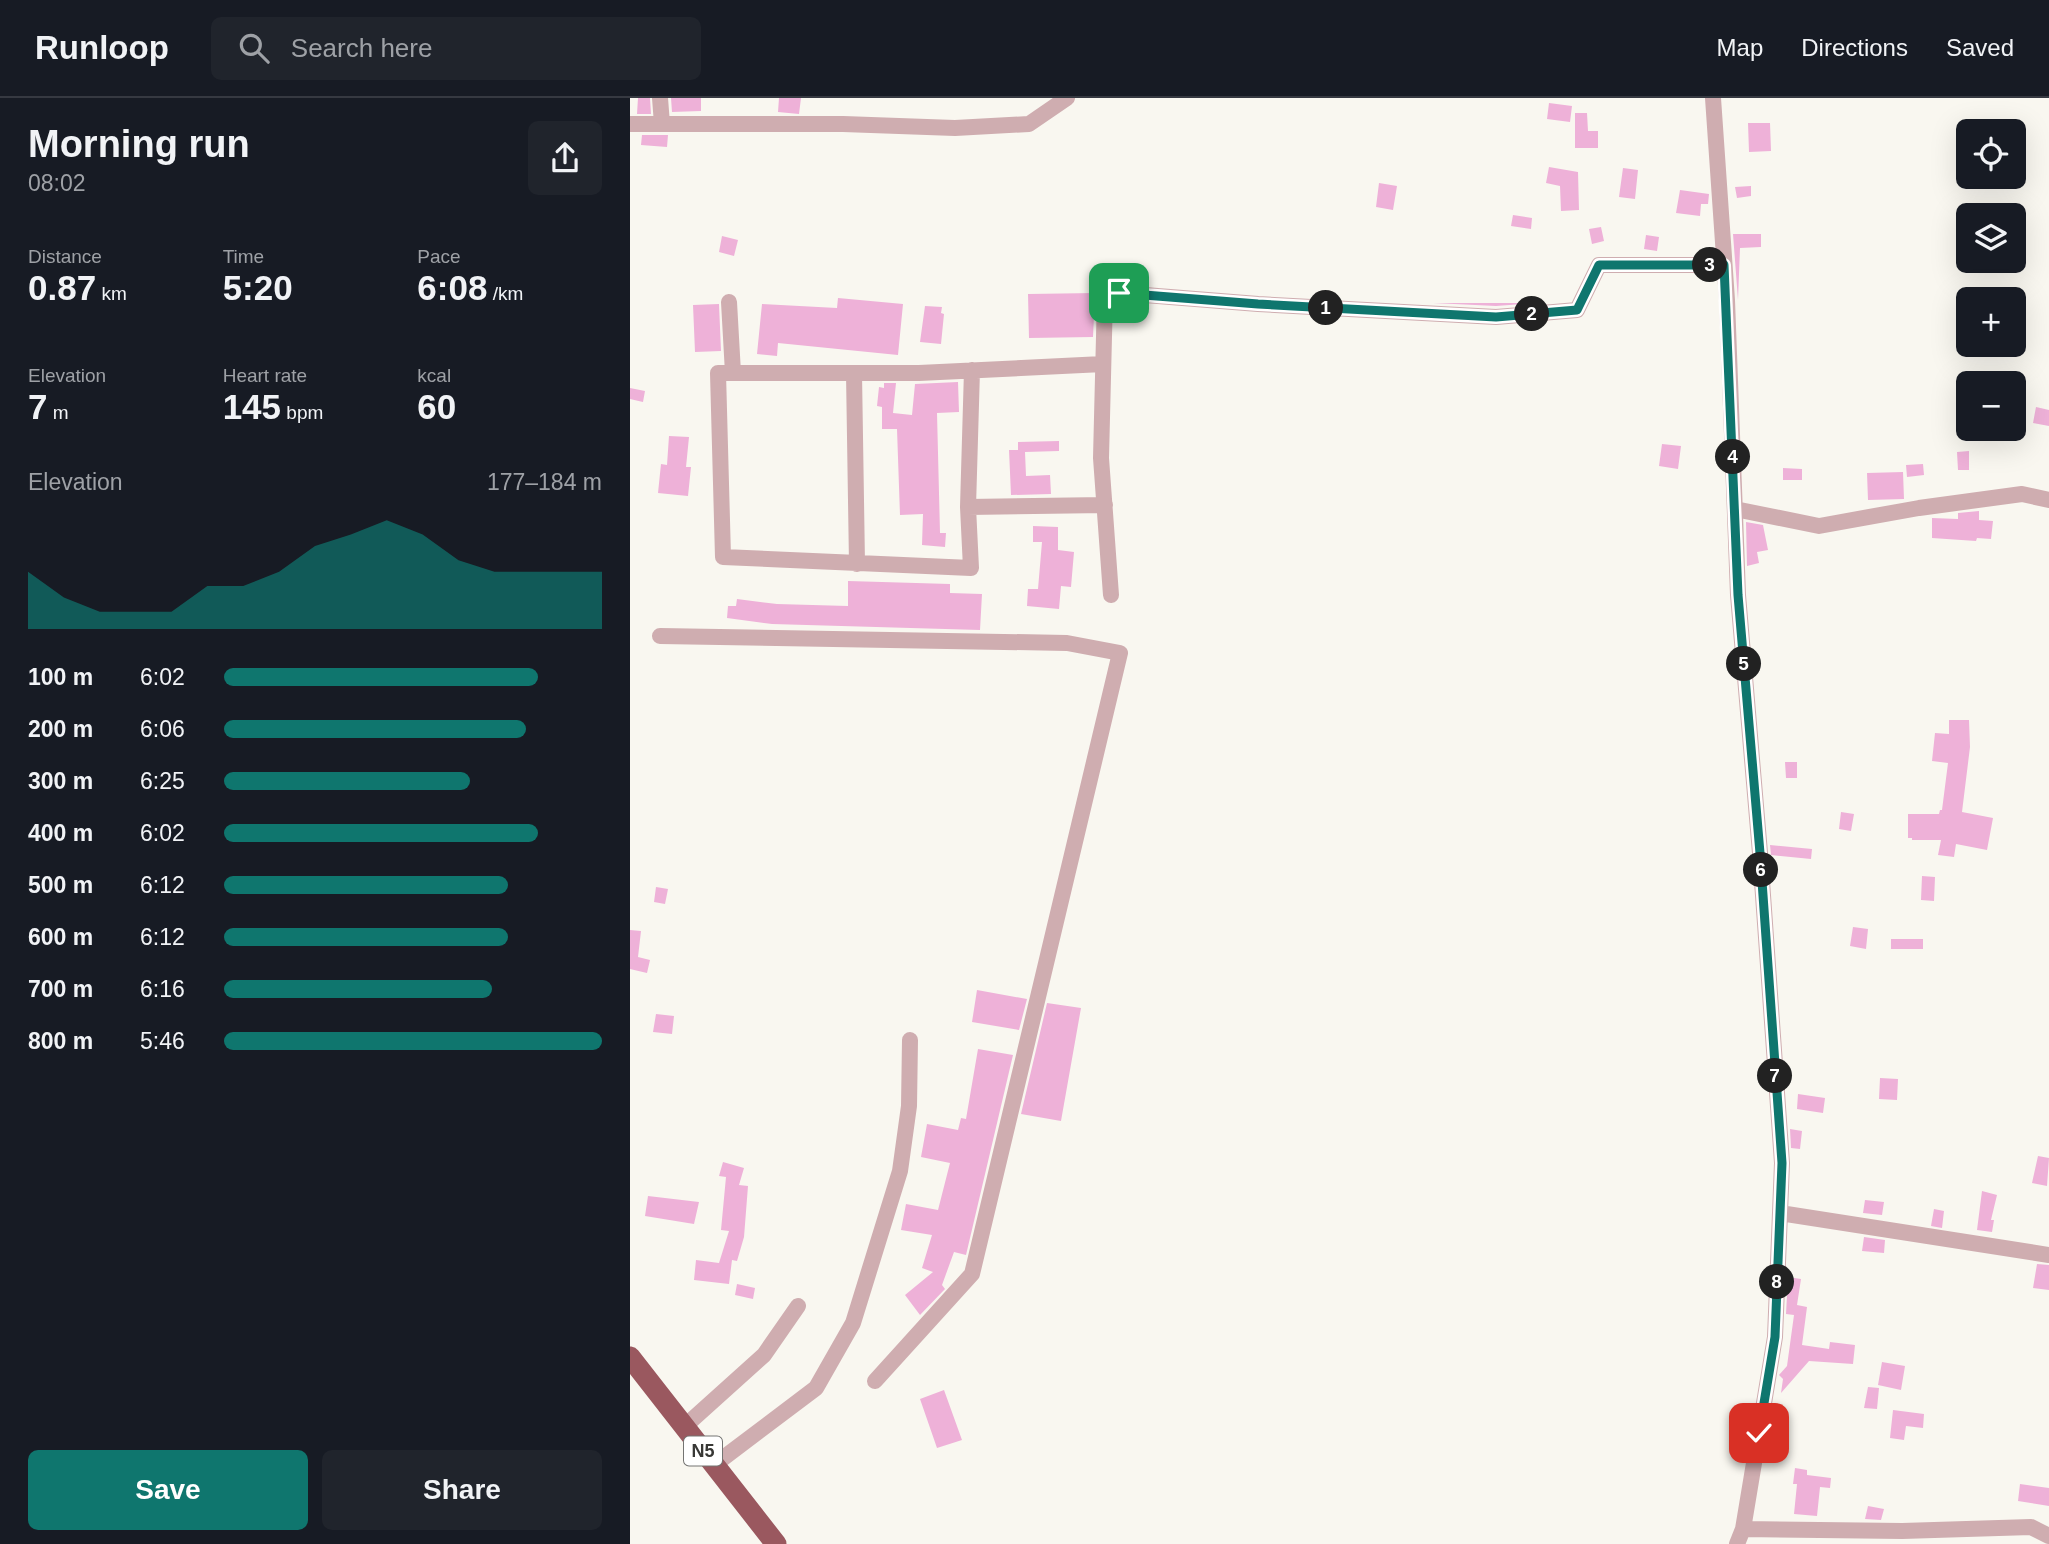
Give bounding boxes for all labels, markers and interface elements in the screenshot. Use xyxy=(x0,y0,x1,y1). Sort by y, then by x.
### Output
search box xyxy=(211,17,701,80)
text: Runloop xyxy=(35,29,169,66)
icon: search xyxy=(235,29,273,67)
text: Search here xyxy=(291,33,432,63)
text: Map xyxy=(1717,34,1763,61)
text: Directions xyxy=(1801,34,1908,61)
text: Saved xyxy=(1946,34,2014,61)
map controls xyxy=(1956,119,2026,441)
button: locate xyxy=(1956,119,2026,189)
button: share xyxy=(528,121,602,195)
text: Morning run xyxy=(28,123,250,165)
text: 08:02 xyxy=(28,170,86,196)
button: layers xyxy=(1956,203,2026,273)
text: Distance xyxy=(28,246,102,267)
text: Time xyxy=(223,246,264,267)
text: Pace xyxy=(417,246,461,267)
pin: 3 xyxy=(1692,248,1728,282)
text: 3 xyxy=(1704,254,1715,275)
pin xyxy=(1089,263,1149,323)
text: 0.87 xyxy=(28,268,96,307)
text: 5:20 xyxy=(223,268,293,307)
text: 6:08 xyxy=(417,268,487,307)
icon: arrive xyxy=(1100,274,1138,312)
text: km xyxy=(96,283,127,304)
text: /km xyxy=(487,283,523,304)
button: + xyxy=(1956,287,2026,357)
pin: 1 xyxy=(1308,290,1344,326)
pin: 2 xyxy=(1514,296,1550,332)
text: 1 xyxy=(1320,297,1331,318)
text: 2 xyxy=(1526,303,1537,324)
text: Elevation xyxy=(28,365,106,386)
text: Heart rate xyxy=(223,365,307,386)
text: kcal xyxy=(417,365,451,386)
button: − xyxy=(1956,371,2026,441)
text: 7 xyxy=(28,387,47,426)
text: 145 xyxy=(223,387,281,426)
text: 60 xyxy=(417,387,456,426)
text: m xyxy=(47,402,69,423)
text: bpm xyxy=(281,402,323,423)
pin: 4 xyxy=(1716,440,1750,474)
text: 4 xyxy=(1727,446,1738,467)
text: Elevation xyxy=(28,469,123,495)
text: 177–184 m xyxy=(487,469,602,495)
pin: 5 xyxy=(1726,646,1762,682)
text: 5 xyxy=(1738,653,1749,674)
text: 100 m xyxy=(28,664,93,690)
text: 6:02 xyxy=(140,664,185,690)
text: 200 m xyxy=(28,716,93,742)
text: 6:06 xyxy=(140,716,185,742)
text: 300 m xyxy=(28,768,93,794)
text: 6:25 xyxy=(140,768,185,794)
text: 400 m xyxy=(28,820,93,846)
text: 6:02 xyxy=(140,820,185,846)
pin: 6 xyxy=(1744,852,1778,888)
text: 6 xyxy=(1755,859,1766,880)
text: 500 m xyxy=(28,872,93,898)
text: 6:12 xyxy=(140,872,185,898)
text: 600 m xyxy=(28,924,93,950)
text: 6:12 xyxy=(140,924,185,950)
text: 700 m xyxy=(28,976,93,1002)
text: 6:16 xyxy=(140,976,185,1002)
text: 800 m xyxy=(28,1028,93,1054)
text: 5:46 xyxy=(140,1028,185,1054)
pin: 7 xyxy=(1758,1058,1792,1094)
text: 7 xyxy=(1769,1065,1780,1086)
pin: 8 xyxy=(1760,1264,1794,1300)
text: 8 xyxy=(1771,1271,1782,1292)
pin xyxy=(1729,1403,1789,1463)
icon: check xyxy=(1740,1414,1778,1452)
road number: N5 xyxy=(684,1436,722,1466)
button: Save xyxy=(28,1450,308,1530)
button: Share xyxy=(322,1450,602,1530)

